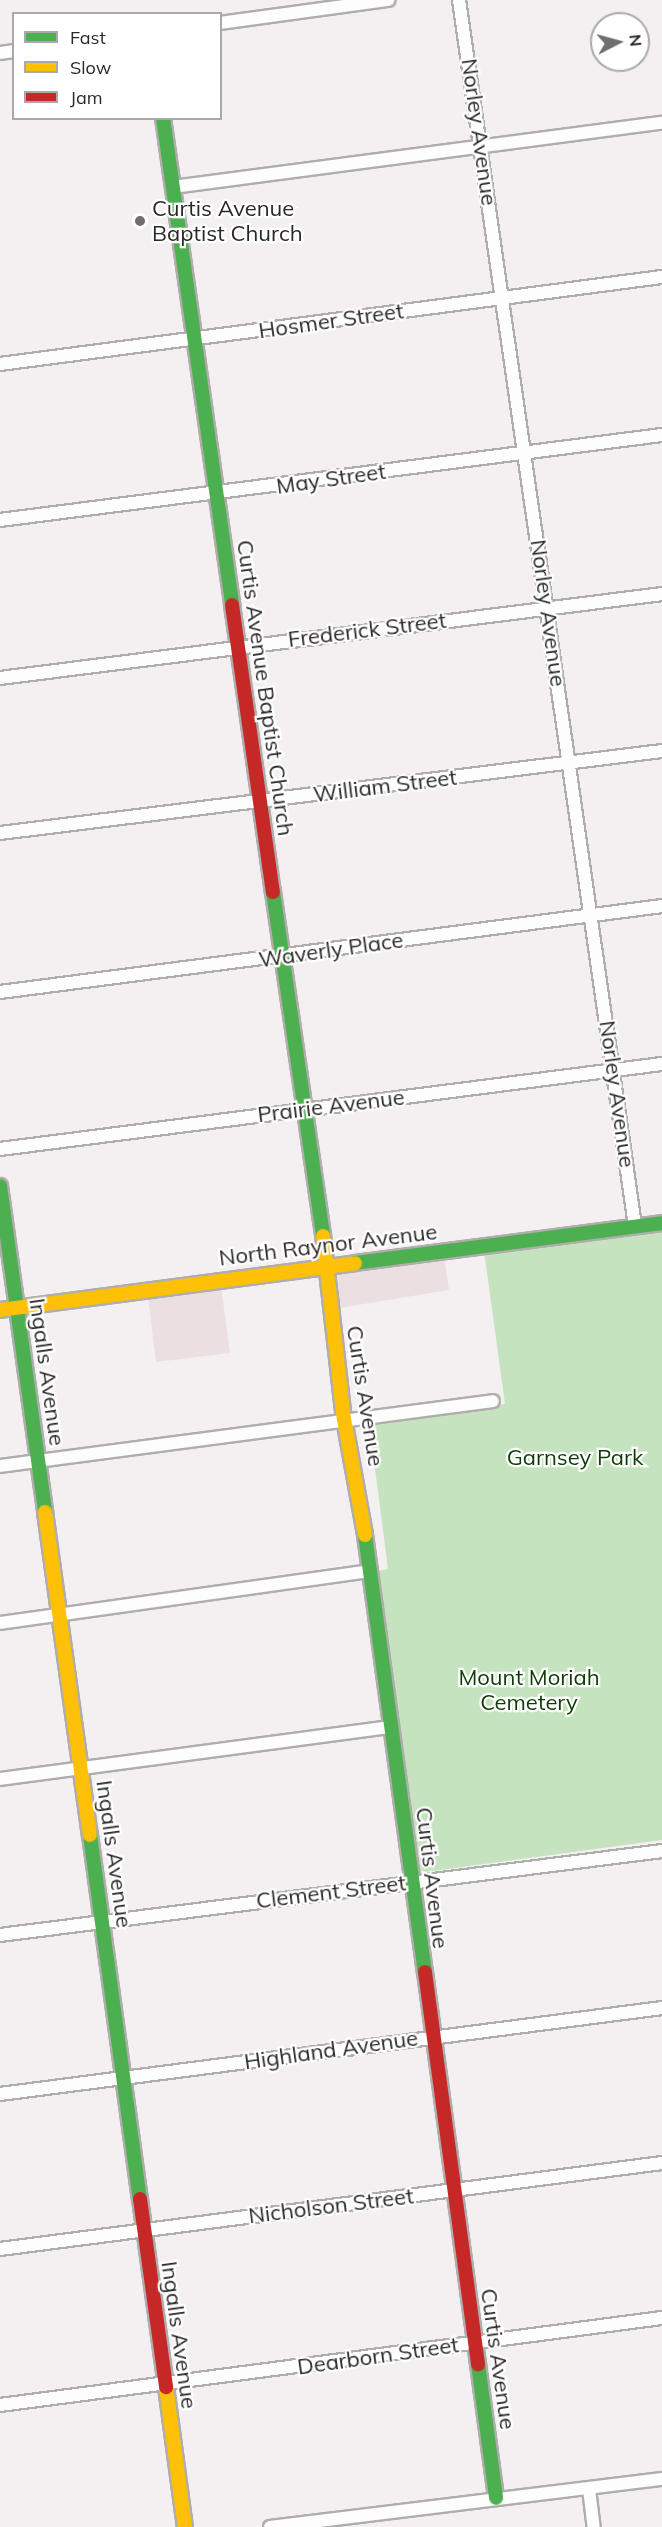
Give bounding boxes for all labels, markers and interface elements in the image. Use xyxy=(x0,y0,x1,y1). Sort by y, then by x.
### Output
legend xyxy=(12,12,222,120)
north arrow xyxy=(590,12,650,72)
text: Fast xyxy=(70,26,106,49)
text: N xyxy=(625,33,646,47)
text: Slow xyxy=(70,56,111,79)
street label: Norley Avenue xyxy=(456,57,502,207)
text: Jam xyxy=(70,86,103,109)
place label: Curtis Avenue Baptist Church xyxy=(152,195,303,246)
marker: Curtis Avenue Baptist Church xyxy=(133,214,147,228)
street label: Hosmer Street xyxy=(257,298,405,344)
street label: May Street xyxy=(275,458,387,500)
street label: Curtis Avenue Baptist Church xyxy=(231,538,299,838)
street label: Norley Avenue xyxy=(525,538,571,688)
street label: Frederick Street xyxy=(286,607,448,653)
street label: William Street xyxy=(312,764,458,808)
street label: Waverly Place xyxy=(257,927,405,973)
street label: Norley Avenue xyxy=(594,1019,640,1169)
street label: Prairie Avenue xyxy=(256,1084,406,1128)
street label: North Raynor Avenue xyxy=(217,1219,439,1271)
street label: Ingalls Avenue xyxy=(24,1296,70,1448)
street label: Curtis Avenue xyxy=(341,1324,389,1468)
park label: Garnsey Park xyxy=(507,1445,643,1471)
park label: Mount Moriah Cemetery xyxy=(458,1664,600,1716)
street label: Ingalls Avenue xyxy=(91,1778,137,1930)
street label: Curtis Avenue xyxy=(410,1806,454,1950)
street label: Clement Street xyxy=(255,1870,407,1914)
street label: Highland Avenue xyxy=(242,2025,420,2075)
street label: Nicholson Street xyxy=(247,2183,415,2229)
street label: Ingalls Avenue xyxy=(156,2259,202,2411)
street label: Curtis Avenue xyxy=(475,2287,521,2431)
street label: Dearborn Street xyxy=(296,2332,460,2380)

